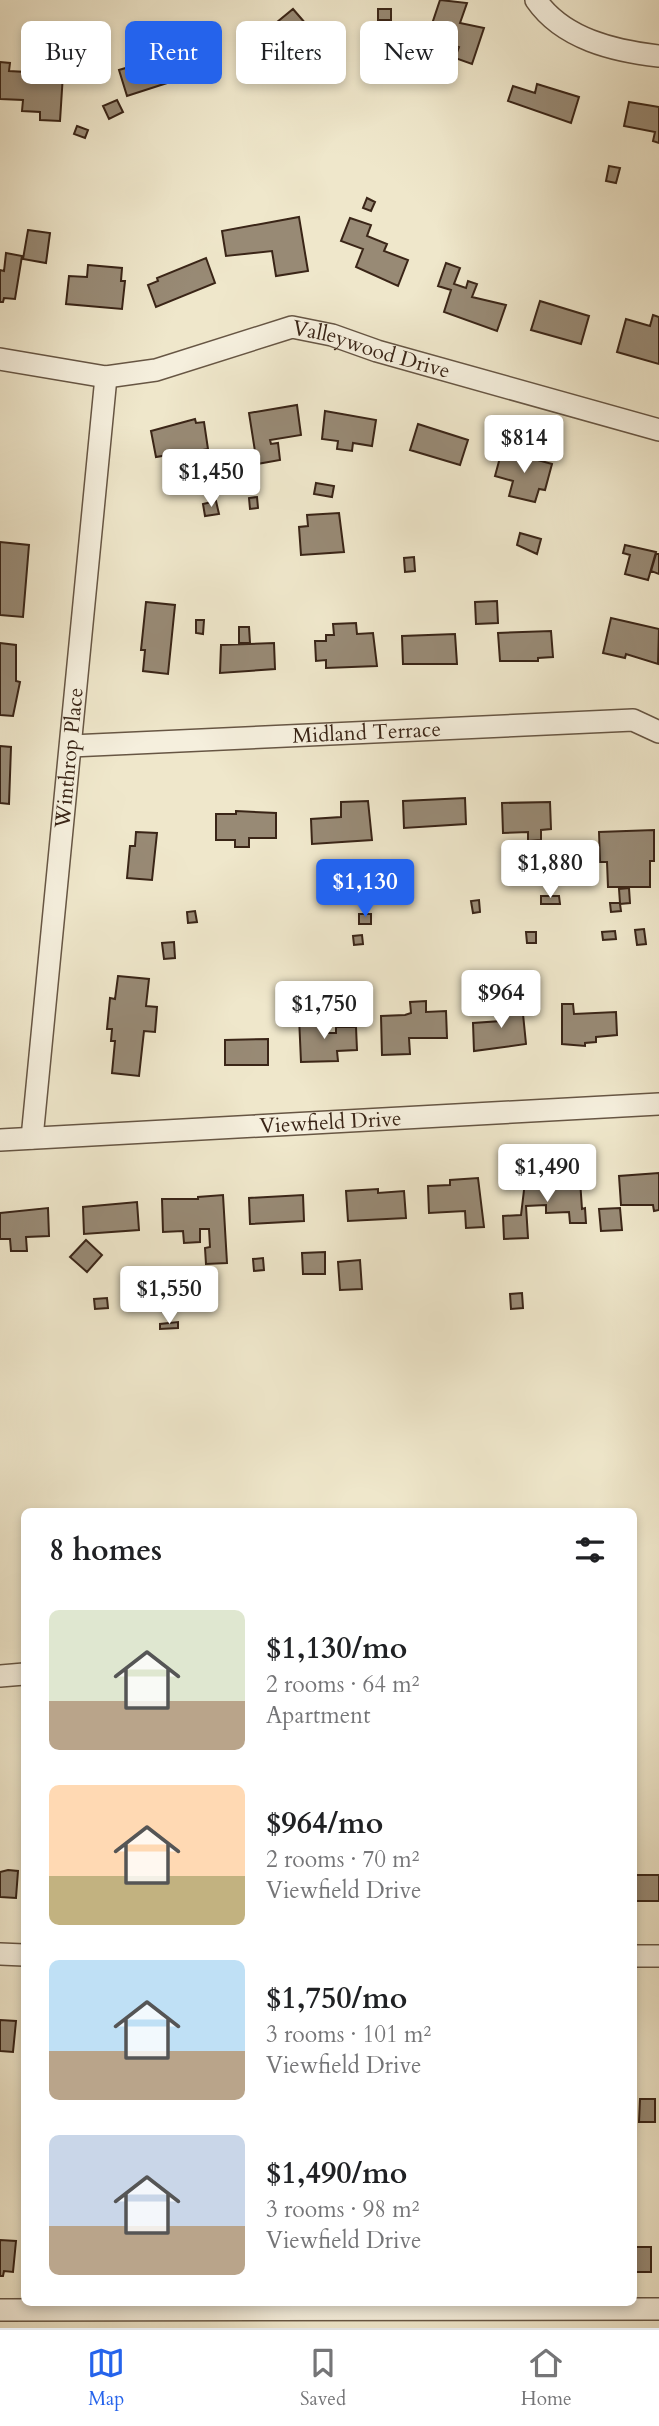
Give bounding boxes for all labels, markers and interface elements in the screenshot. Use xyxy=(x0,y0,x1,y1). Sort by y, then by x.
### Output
chip: Buy xyxy=(21,21,111,84)
chip: Rent xyxy=(125,21,222,84)
chip: Filters xyxy=(236,21,346,84)
chip: New xyxy=(360,21,458,84)
street label: Valleywood Drive xyxy=(290,313,453,386)
pin: $814 xyxy=(483,416,565,475)
text: $814 xyxy=(500,422,548,453)
pin: $1,450 xyxy=(154,449,268,509)
text: $1,450 xyxy=(178,456,244,487)
street label: Winthrop Place xyxy=(48,686,91,830)
street label: Midland Terrace xyxy=(292,715,442,751)
pin: $1,880 xyxy=(493,841,607,900)
text: $1,880 xyxy=(517,847,583,878)
pin: $1,130 xyxy=(308,860,422,919)
text: $1,130 xyxy=(332,866,398,897)
pin: $964 xyxy=(460,970,542,1030)
text: $964 xyxy=(477,977,525,1008)
pin: $1,750 xyxy=(267,982,381,1041)
text: $1,750 xyxy=(291,988,357,1019)
street label: Viewfield Drive xyxy=(259,1104,402,1141)
pin: $1,490 xyxy=(490,1144,604,1204)
text: $1,490 xyxy=(514,1151,580,1182)
pin: $1,550 xyxy=(112,1266,226,1326)
text: $1,550 xyxy=(136,1273,202,1304)
text: 8 homes xyxy=(49,1530,162,1571)
icon: filters xyxy=(571,1531,609,1569)
text: $1,130/mo xyxy=(266,1628,407,1669)
icon: home xyxy=(105,1638,189,1722)
text: 2 rooms · 64 m² xyxy=(266,1669,419,1700)
text: Apartment xyxy=(266,1700,370,1731)
text: $964/mo xyxy=(266,1803,383,1844)
icon: home xyxy=(105,1813,189,1897)
text: 2 rooms · 70 m² xyxy=(266,1844,419,1875)
text: Viewfield Drive xyxy=(266,1875,422,1906)
text: $1,750/mo xyxy=(266,1978,407,2019)
icon: home xyxy=(105,1988,189,2072)
text: 3 rooms · 101 m² xyxy=(266,2019,431,2050)
text: Viewfield Drive xyxy=(266,2050,422,2081)
text: $1,490/mo xyxy=(266,2153,407,2194)
icon: home xyxy=(105,2163,189,2247)
text: 3 rooms · 98 m² xyxy=(266,2194,419,2225)
text: Viewfield Drive xyxy=(266,2225,422,2256)
tab: Map xyxy=(87,2344,125,2412)
tab: Saved xyxy=(300,2344,346,2412)
tab: Home xyxy=(521,2344,572,2412)

